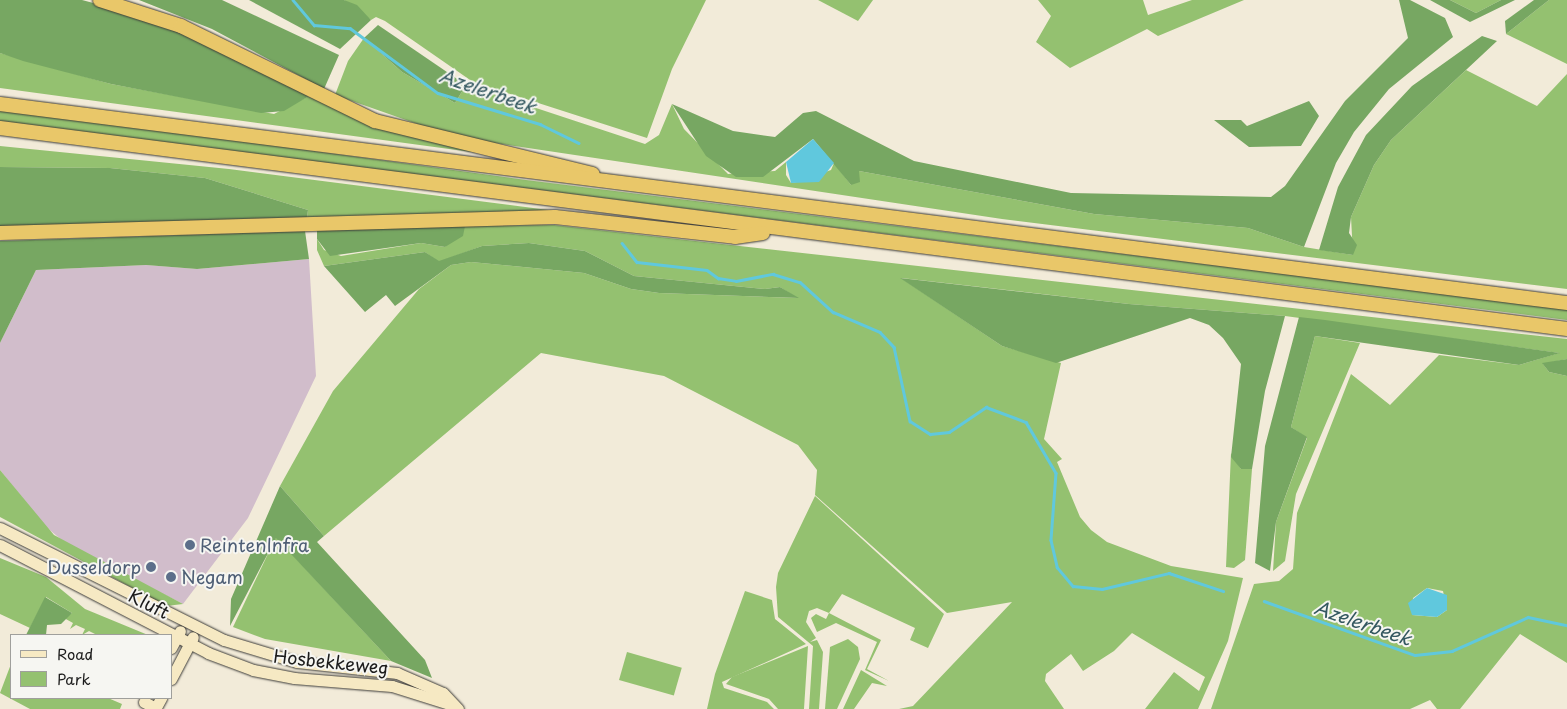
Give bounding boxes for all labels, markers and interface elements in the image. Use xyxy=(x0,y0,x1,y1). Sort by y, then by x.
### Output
water label: Azelerbeek xyxy=(437,64,539,118)
place label: ReintenInfra xyxy=(200,534,309,556)
marker: ReintenInfra xyxy=(184,539,196,551)
place label: Dusseldorp xyxy=(47,556,141,578)
marker: Dusseldorp xyxy=(145,561,157,573)
place label: Negam xyxy=(181,566,243,588)
marker: Negam xyxy=(165,571,177,583)
street label: Kluft xyxy=(125,585,173,623)
water label: Azelerbeek xyxy=(1312,596,1414,650)
legend xyxy=(10,634,172,699)
text: Road xyxy=(57,642,93,665)
street label: Hosbekkeweg xyxy=(272,645,390,679)
text: Park xyxy=(57,667,91,690)

